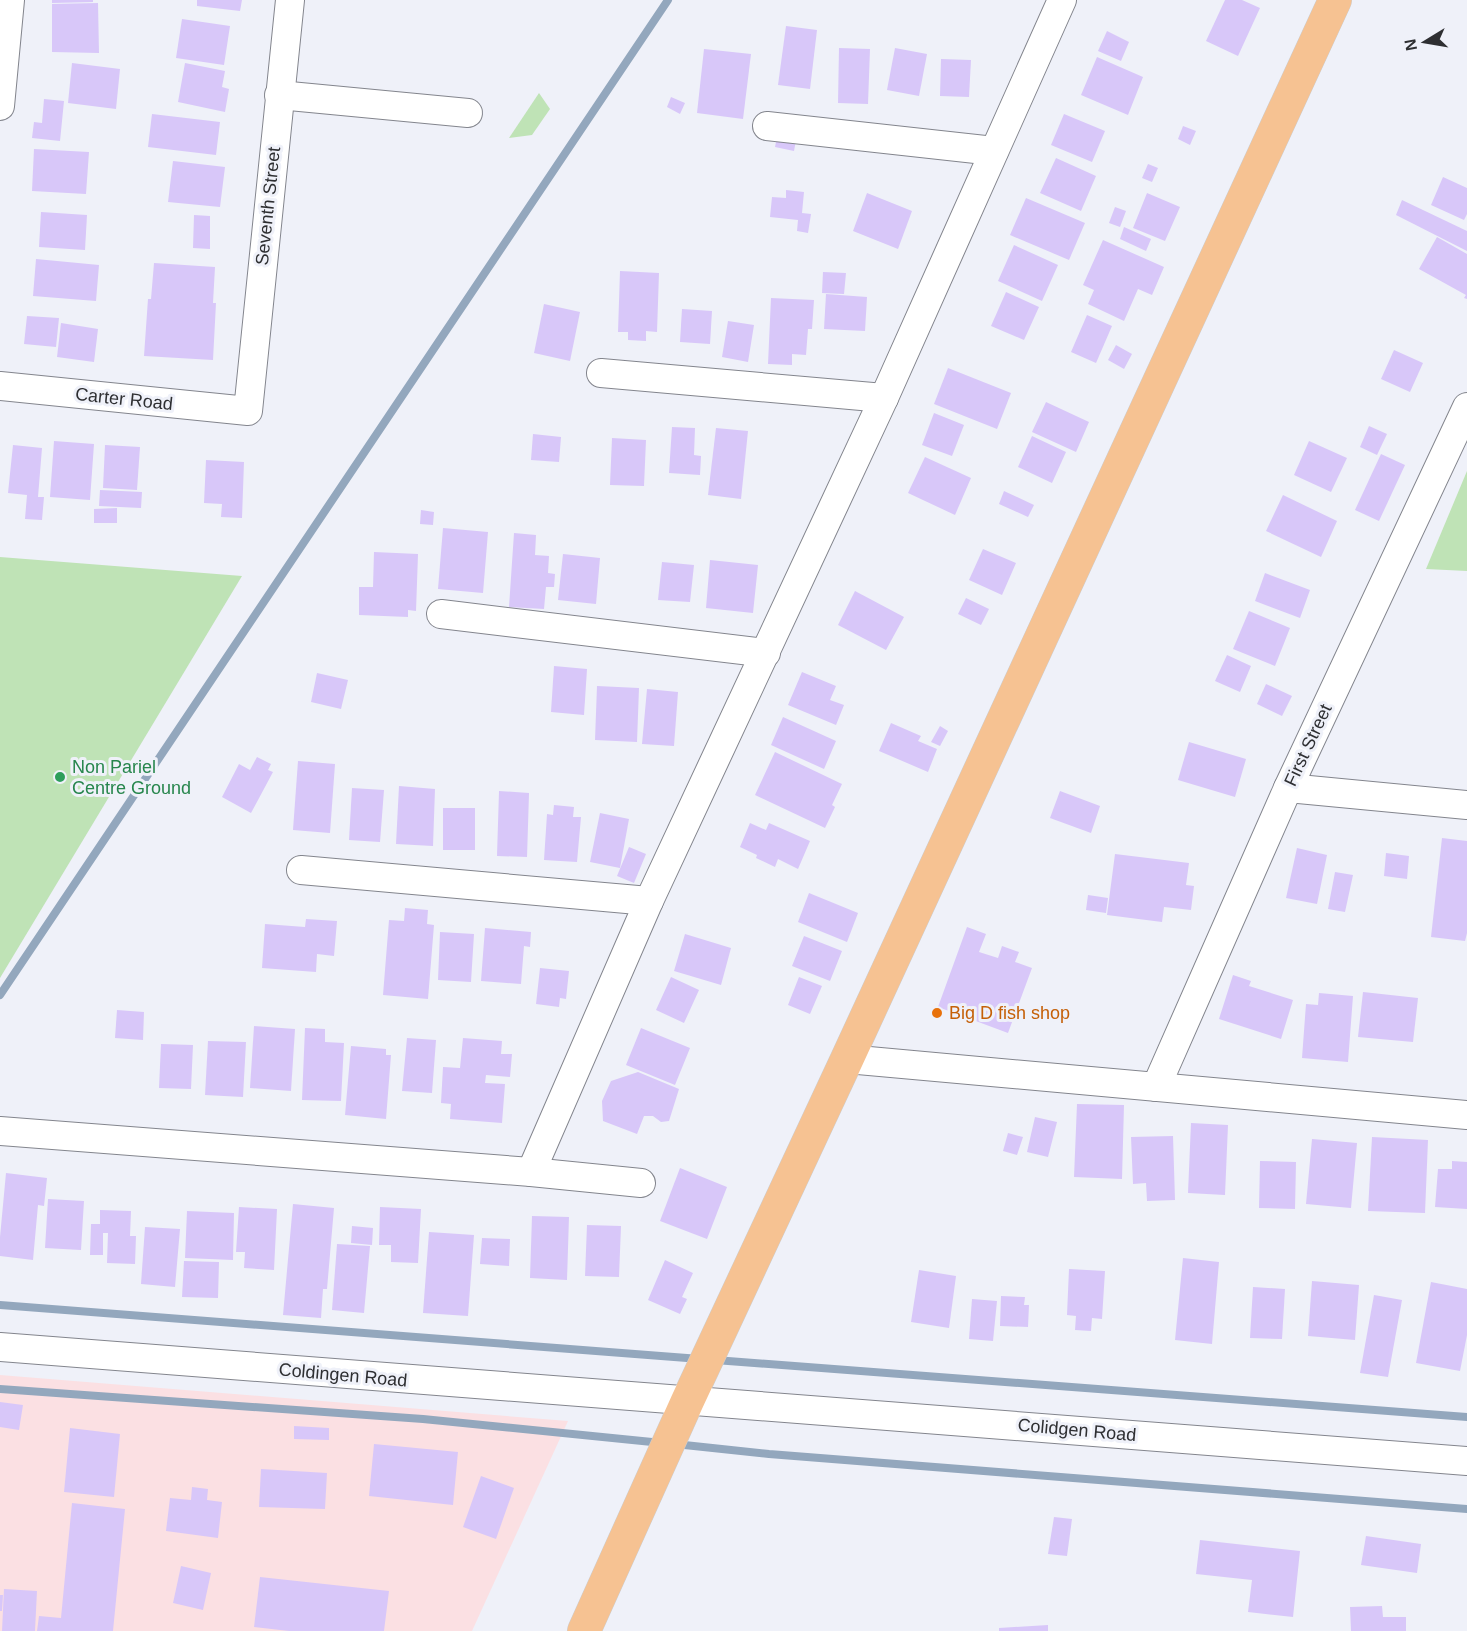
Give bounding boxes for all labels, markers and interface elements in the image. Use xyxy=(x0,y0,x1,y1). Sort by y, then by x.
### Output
north arrow xyxy=(1395,12,1455,72)
text: N xyxy=(1401,37,1420,52)
street label: Seventh Street xyxy=(252,146,284,266)
street label: Carter Road xyxy=(74,384,174,414)
street label: First Street xyxy=(1280,701,1336,789)
place label: Non Pariel Centre Ground xyxy=(72,757,191,798)
marker: Non Pariel Centre Ground xyxy=(53,770,67,784)
place label: Big D fish shop xyxy=(949,1003,1070,1023)
marker: Big D fish shop xyxy=(930,1006,944,1020)
street label: Coldingen Road xyxy=(278,1359,408,1391)
street label: Colidgen Road xyxy=(1017,1415,1137,1445)

